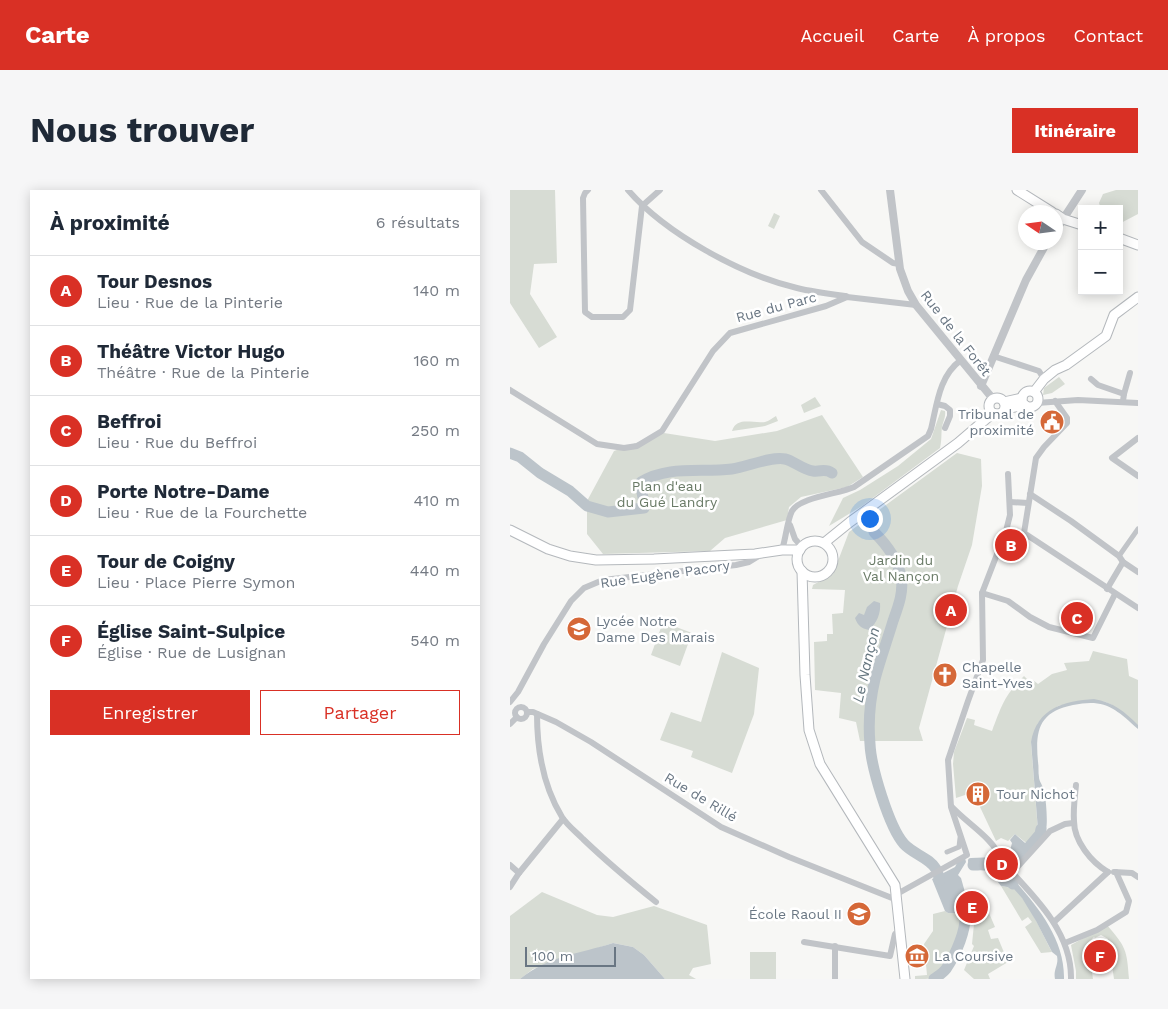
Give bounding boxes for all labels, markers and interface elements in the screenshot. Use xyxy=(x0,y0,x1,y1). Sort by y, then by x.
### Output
text: Carte xyxy=(25,21,90,49)
text: Accueil xyxy=(801,25,864,46)
text: Carte xyxy=(892,25,939,46)
text: À propos xyxy=(967,25,1045,46)
text: Contact xyxy=(1073,25,1143,46)
button: Itinéraire xyxy=(1012,108,1138,153)
text: Nous trouver xyxy=(30,109,254,151)
north arrow xyxy=(1018,205,1063,250)
map controls xyxy=(1078,205,1123,295)
button: + xyxy=(1078,205,1123,250)
text: À proximité xyxy=(50,210,170,235)
text: 6 résultats xyxy=(376,213,460,232)
button: − xyxy=(1078,250,1123,295)
text: Tour Desnos xyxy=(97,270,212,293)
text: A xyxy=(61,281,71,300)
text: 140 m xyxy=(413,281,460,300)
street label: Rue de la Forêt xyxy=(918,287,995,379)
street label: Rue du Parc xyxy=(734,289,818,325)
text: Lieu · Rue de la Pinterie xyxy=(97,293,283,312)
text: Théâtre Victor Hugo xyxy=(97,340,285,363)
text: B xyxy=(61,351,71,370)
text: 160 m xyxy=(413,351,460,370)
text: Théâtre · Rue de la Pinterie xyxy=(97,363,310,382)
place label: Tribunal de proximité xyxy=(958,406,1034,438)
public building icon: Tribunal de proximité xyxy=(1039,409,1065,435)
text: Beffroi xyxy=(97,410,161,433)
text: C xyxy=(61,421,71,440)
text: 250 m xyxy=(411,421,460,440)
text: Lieu · Rue du Beffroi xyxy=(97,433,257,452)
park label: Plan d'eau du Gué Landry xyxy=(617,478,718,510)
text: Porte Notre-Dame xyxy=(97,480,270,503)
text: D xyxy=(60,491,72,510)
text: 410 m xyxy=(414,491,460,510)
text: Lieu · Rue de la Fourchette xyxy=(97,503,307,522)
your location xyxy=(857,506,883,532)
pin: B xyxy=(995,526,1027,564)
text: Tour de Coigny xyxy=(97,550,235,573)
park label: Jardin du Val Nançon xyxy=(863,552,939,584)
street label: Rue Eugène Pacory xyxy=(599,557,732,591)
text: E xyxy=(61,561,71,580)
text: 440 m xyxy=(410,561,460,580)
text: Lieu · Place Pierre Symon xyxy=(97,573,295,592)
pin: A xyxy=(935,591,967,629)
pin: C xyxy=(1061,599,1093,637)
place label: Lycée Notre Dame Des Marais xyxy=(596,613,715,645)
school or university icon: Lycée Notre Dame Des Marais xyxy=(566,616,592,642)
text: Église Saint-Sulpice xyxy=(97,620,285,643)
water label: Le Nançon xyxy=(849,626,883,704)
text: F xyxy=(61,631,71,650)
text: 540 m xyxy=(410,631,460,650)
text: Église · Rue de Lusignan xyxy=(97,643,286,662)
place label: Chapelle Saint-Yves xyxy=(962,659,1033,691)
church icon: Chapelle Saint-Yves xyxy=(932,662,958,688)
button: Enregistrer xyxy=(50,690,250,735)
button: Partager xyxy=(260,690,460,735)
street label: Rue de Rillé xyxy=(662,769,740,825)
building icon: Tour Nichot xyxy=(965,781,991,807)
place label: Tour Nichot xyxy=(996,786,1075,802)
pin: D xyxy=(986,845,1018,883)
pin: E xyxy=(956,888,988,926)
school or university icon: École Raoul II xyxy=(846,901,872,927)
place label: École Raoul II xyxy=(749,906,842,922)
pin: F xyxy=(1084,937,1116,975)
museum icon: La Coursive xyxy=(904,943,930,969)
scale bar xyxy=(525,944,616,967)
text: 100 m xyxy=(532,948,573,964)
place label: La Coursive xyxy=(934,948,1013,964)

